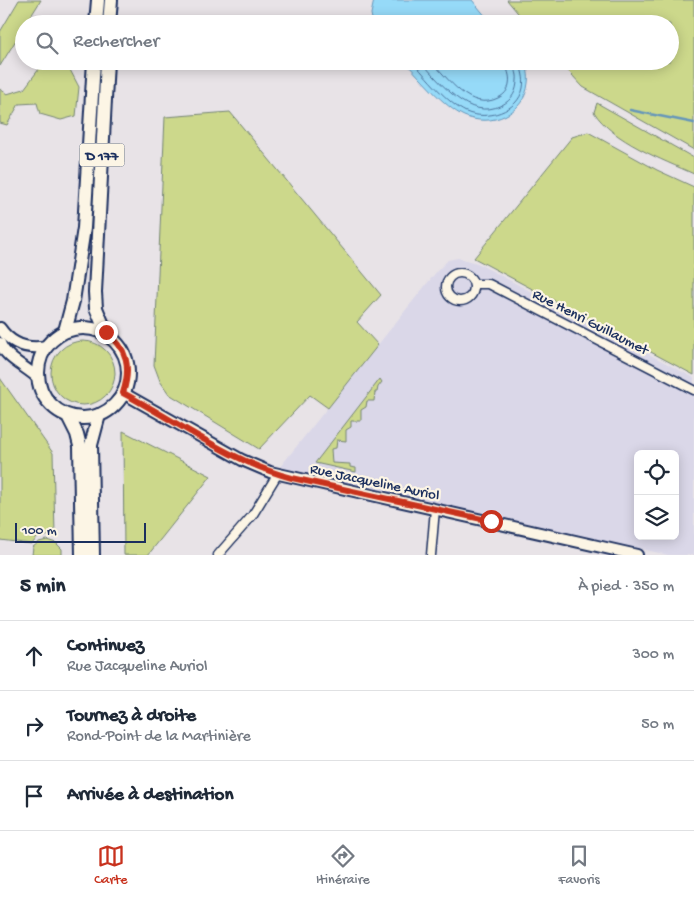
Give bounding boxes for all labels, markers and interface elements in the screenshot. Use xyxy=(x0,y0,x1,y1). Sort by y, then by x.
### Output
search box xyxy=(15,15,679,70)
icon: search xyxy=(33,29,61,57)
text: Rechercher xyxy=(73,31,159,54)
road number: D 177 xyxy=(80,144,124,166)
street label: Rue Henri Guillaumet xyxy=(529,286,653,361)
route end xyxy=(95,321,118,344)
map controls xyxy=(634,450,679,540)
button: locate xyxy=(634,450,679,495)
street label: Rue Jacqueline Auriol xyxy=(308,460,441,505)
button: layers xyxy=(634,495,679,540)
route start xyxy=(480,510,503,533)
scale bar xyxy=(15,520,146,543)
text: 100 m xyxy=(22,523,57,540)
text: 5 min xyxy=(20,575,65,600)
text: À pied · 350 m xyxy=(578,578,674,597)
text: Continuez xyxy=(67,635,144,658)
icon: ahead xyxy=(20,642,48,670)
text: 300 m xyxy=(632,646,674,665)
text: Rue Jacqueline Auriol xyxy=(67,658,208,677)
text: Tournez à droite xyxy=(67,705,196,728)
icon: right xyxy=(20,712,48,740)
text: 50 m xyxy=(641,716,674,735)
text: Rond-Point de la Martinière xyxy=(67,728,251,747)
icon: arrive xyxy=(20,782,48,810)
text: Arrivée à destination xyxy=(67,784,233,807)
tab: Carte xyxy=(94,842,127,889)
tab: Itinéraire xyxy=(316,842,370,889)
tab: Favoris xyxy=(558,842,600,889)

